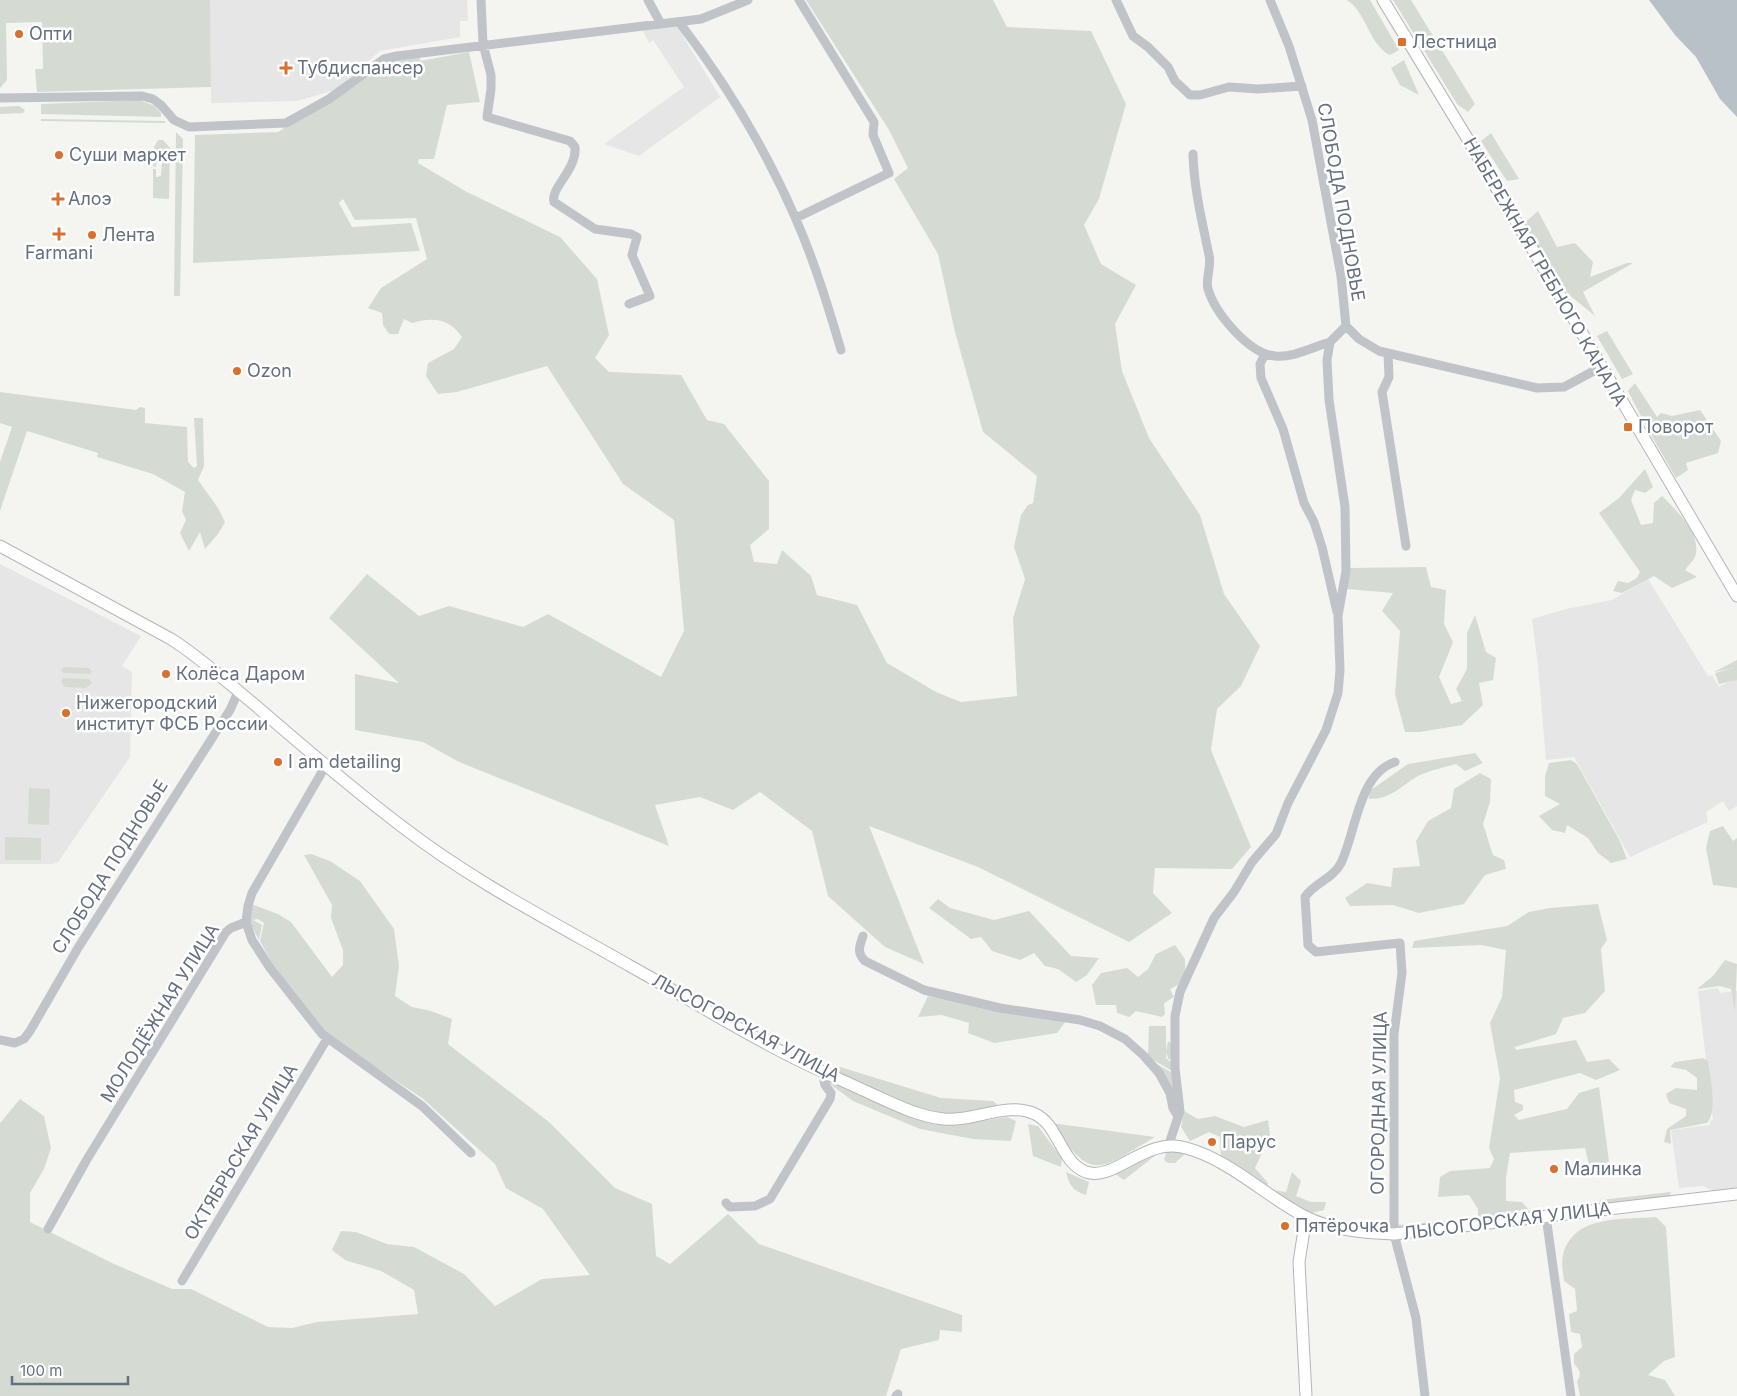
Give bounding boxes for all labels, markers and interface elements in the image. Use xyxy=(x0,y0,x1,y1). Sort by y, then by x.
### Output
place label: Опти xyxy=(29,23,73,44)
marker: Опти xyxy=(13,28,25,40)
place label: Лестница xyxy=(1412,31,1497,52)
marker: Лестница xyxy=(1396,36,1408,48)
place label: Тубдиспансер xyxy=(297,57,424,78)
marker: Тубдиспансер xyxy=(279,61,293,75)
street label: СЛОБОДА ПОДНОВЬЕ xyxy=(1314,101,1369,303)
street label: НАБЕРЕЖНАЯ ГРЕБНОГО КАНАЛА xyxy=(1460,134,1631,410)
place label: Суши маркет xyxy=(69,144,187,165)
marker: Суши маркет xyxy=(53,149,65,161)
place label: Алоэ xyxy=(68,188,112,209)
marker: Алоэ xyxy=(52,193,64,205)
place label: Лента xyxy=(102,224,155,245)
marker: Farmani xyxy=(53,228,65,240)
marker: Лента xyxy=(86,229,98,241)
place label: Farmani xyxy=(25,242,93,263)
place label: Ozon xyxy=(247,360,292,381)
marker: Ozon xyxy=(231,365,243,377)
place label: Поворот xyxy=(1638,416,1714,437)
marker: Поворот xyxy=(1622,421,1634,433)
place label: Колёса Даром xyxy=(176,663,305,684)
marker: Колёса Даром xyxy=(160,668,172,680)
place label: Нижегородский институт ФСБ России xyxy=(76,692,268,734)
marker: Нижегородский институт ФСБ России xyxy=(60,707,72,719)
place label: I am detailing xyxy=(288,751,401,772)
marker: I am detailing xyxy=(272,756,284,768)
street label: СЛОБОДА ПОДНОВЬЕ xyxy=(47,776,172,958)
street label: МОЛОДЁЖНАЯ УЛИЦА xyxy=(95,919,223,1106)
street label: ЛЫСОГОРСКАЯ УЛИЦА xyxy=(649,969,844,1086)
street label: ОГОРОДНАЯ УЛИЦА xyxy=(1366,1011,1391,1195)
street label: ОКТЯБРЬСКАЯ УЛИЦА xyxy=(180,1060,302,1244)
place label: Парус xyxy=(1222,1131,1276,1152)
marker: Парус xyxy=(1206,1136,1218,1148)
place label: Малинка xyxy=(1564,1158,1642,1179)
marker: Малинка xyxy=(1548,1163,1560,1175)
street label: ЛЫСОГОРСКАЯ УЛИЦА xyxy=(1402,1197,1612,1244)
place label: Пятёрочка xyxy=(1295,1215,1389,1236)
marker: Пятёрочка xyxy=(1279,1220,1291,1232)
scale bar xyxy=(12,1354,129,1386)
text: 100 m xyxy=(20,1361,62,1380)

